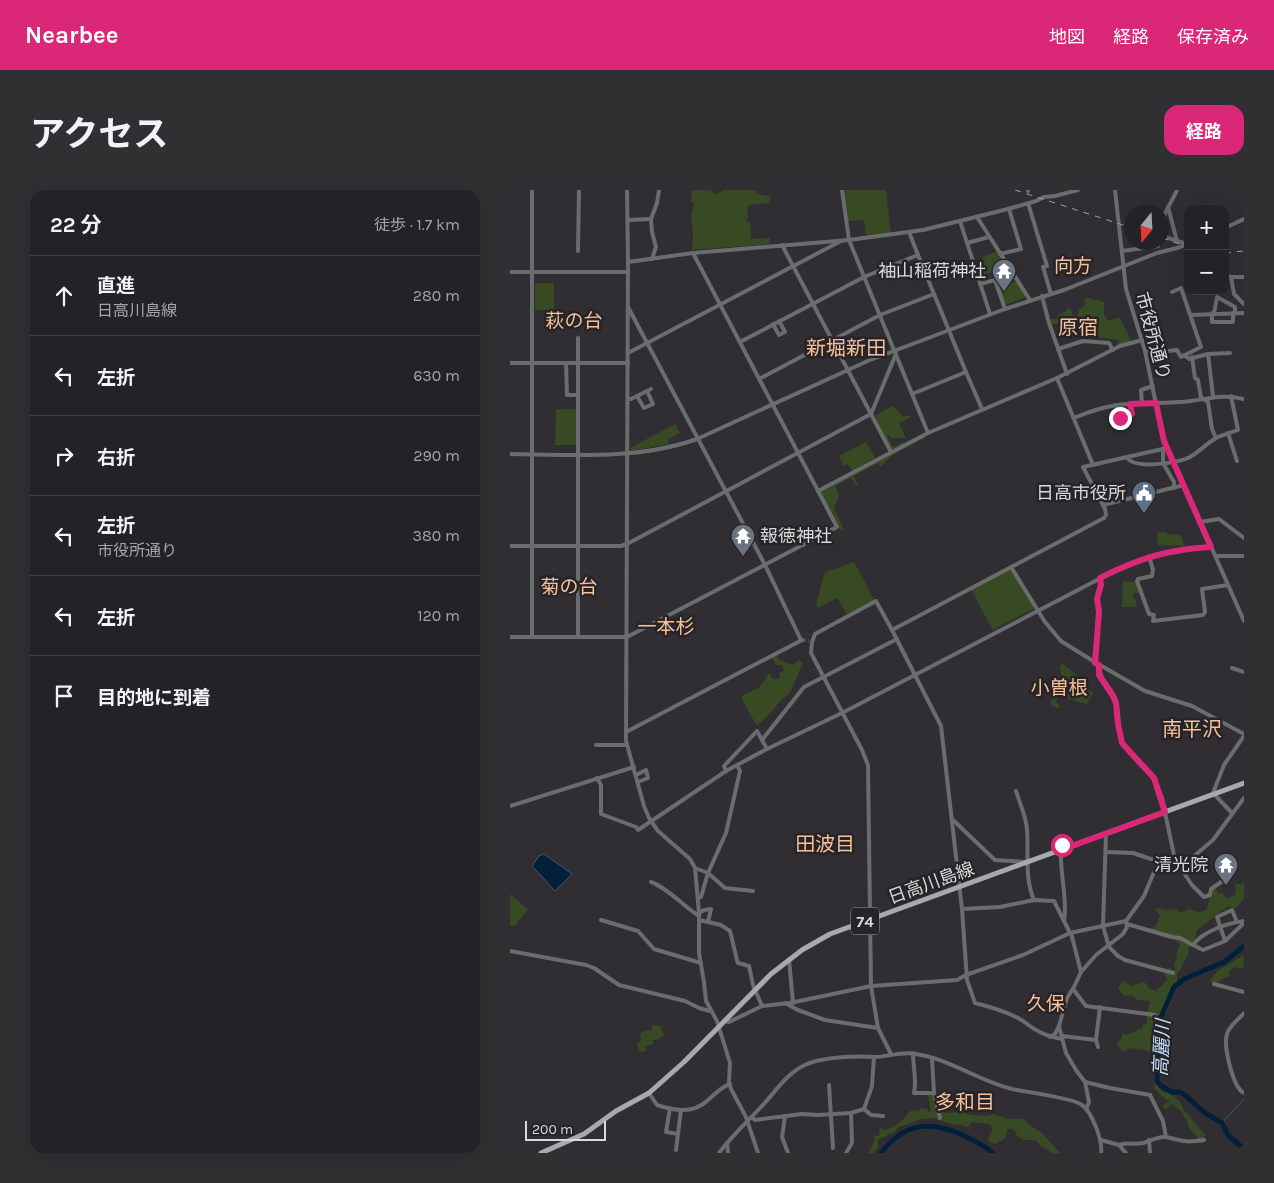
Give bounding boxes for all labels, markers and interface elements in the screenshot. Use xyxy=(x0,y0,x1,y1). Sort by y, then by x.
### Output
text: Nearbee xyxy=(25,21,119,49)
text: 地図 xyxy=(1049,26,1085,48)
text: 経路 xyxy=(1113,26,1149,48)
text: 保存済み xyxy=(1177,26,1249,48)
button: 経路 xyxy=(1164,105,1244,155)
text: アクセス xyxy=(30,114,168,155)
north arrow xyxy=(1124,205,1169,250)
map controls xyxy=(1184,205,1229,295)
button: + xyxy=(1184,205,1229,250)
text: 22 分 xyxy=(50,213,102,237)
text: 徒歩 · 1.7 km xyxy=(374,215,460,234)
button: − xyxy=(1184,250,1229,295)
district label: 向方 xyxy=(1054,255,1092,277)
temple icon: 袖山稲荷神社 xyxy=(991,258,1017,292)
place label: 袖山稲荷神社 xyxy=(878,260,986,282)
text: 直進 xyxy=(97,275,135,297)
icon: ahead xyxy=(50,282,78,310)
text: 280 m xyxy=(413,286,460,305)
street label: 市役所通り xyxy=(1131,290,1175,382)
text: 日高川島線 xyxy=(97,301,177,320)
district label: 萩の台 xyxy=(545,310,603,332)
district label: 原宿 xyxy=(1058,316,1098,339)
district label: 新堀新田 xyxy=(806,337,886,360)
icon: left xyxy=(50,362,78,390)
text: 630 m xyxy=(413,366,460,385)
text: 左折 xyxy=(97,367,135,389)
route end xyxy=(1109,407,1132,430)
icon: right xyxy=(50,442,78,470)
text: 290 m xyxy=(413,446,460,465)
text: 右折 xyxy=(97,447,135,469)
public building icon: 日高市役所 xyxy=(1131,480,1157,514)
place label: 日高市役所 xyxy=(1036,482,1126,504)
text: 左折 xyxy=(97,515,135,537)
icon: left xyxy=(50,522,78,550)
temple icon: 報徳神社 xyxy=(730,523,756,557)
place label: 報徳神社 xyxy=(760,525,832,547)
text: 380 m xyxy=(412,526,460,545)
text: 市役所通り xyxy=(97,541,177,560)
district label: 菊の台 xyxy=(540,576,598,598)
icon: left xyxy=(50,602,78,630)
text: 120 m xyxy=(417,606,460,625)
text: 左折 xyxy=(97,607,135,629)
district label: 一本杉 xyxy=(637,616,695,638)
district label: 小曽根 xyxy=(1030,677,1088,699)
icon: arrive xyxy=(50,682,78,710)
text: 目的地に到着 xyxy=(97,687,211,709)
district label: 南平沢 xyxy=(1162,718,1222,741)
district label: 田波目 xyxy=(795,833,855,856)
route start xyxy=(1051,834,1074,857)
temple icon: 清光院 xyxy=(1213,852,1239,886)
place label: 清光院 xyxy=(1154,854,1208,876)
street label: 日高川島線 xyxy=(885,857,977,909)
road number: 74 xyxy=(851,908,879,934)
district label: 久保 xyxy=(1027,993,1065,1015)
water label: 高麗川 xyxy=(1150,1017,1175,1077)
district label: 多和目 xyxy=(935,1091,995,1114)
scale bar xyxy=(525,1118,606,1141)
text: 200 m xyxy=(532,1121,573,1138)

